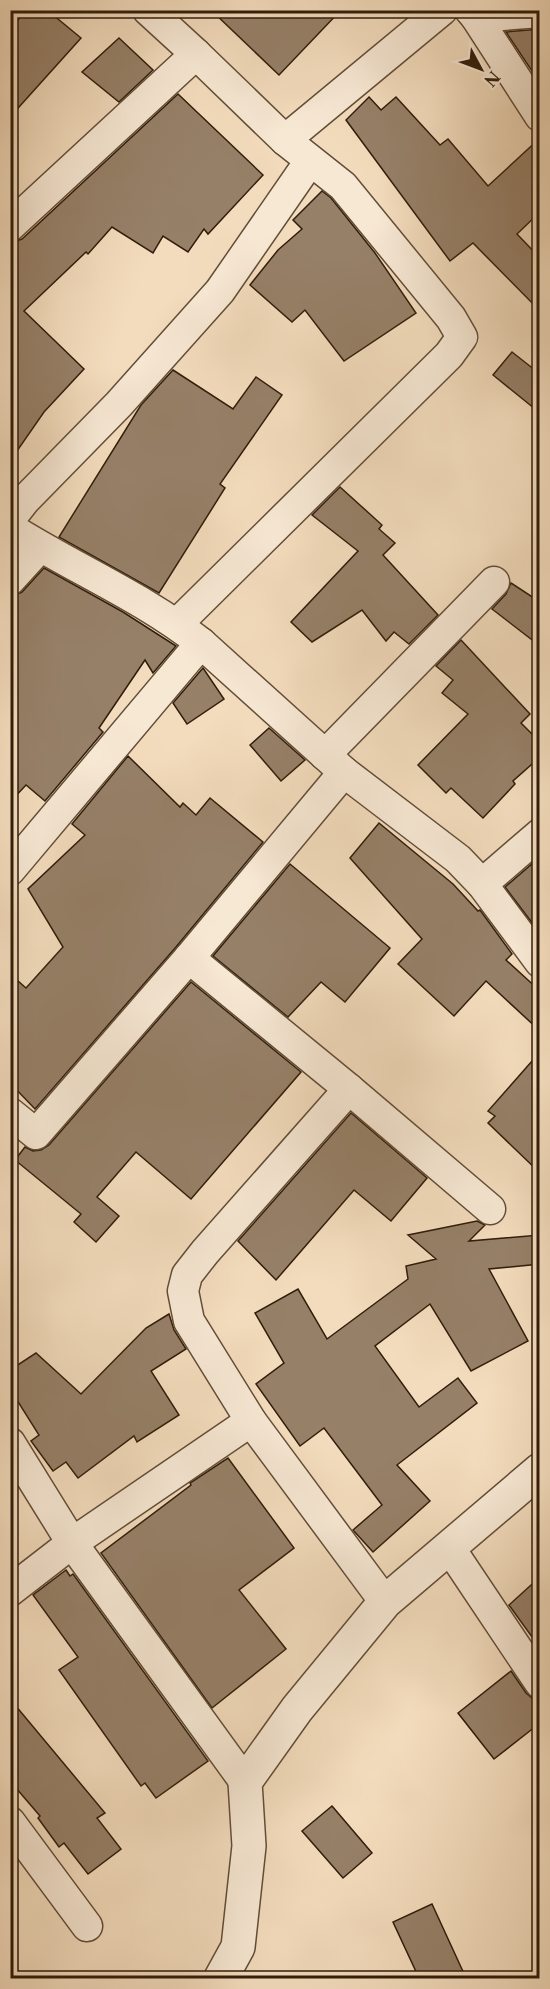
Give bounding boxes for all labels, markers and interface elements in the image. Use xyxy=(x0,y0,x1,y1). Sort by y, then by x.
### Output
north arrow xyxy=(451,39,511,99)
text: N xyxy=(480,67,504,91)

